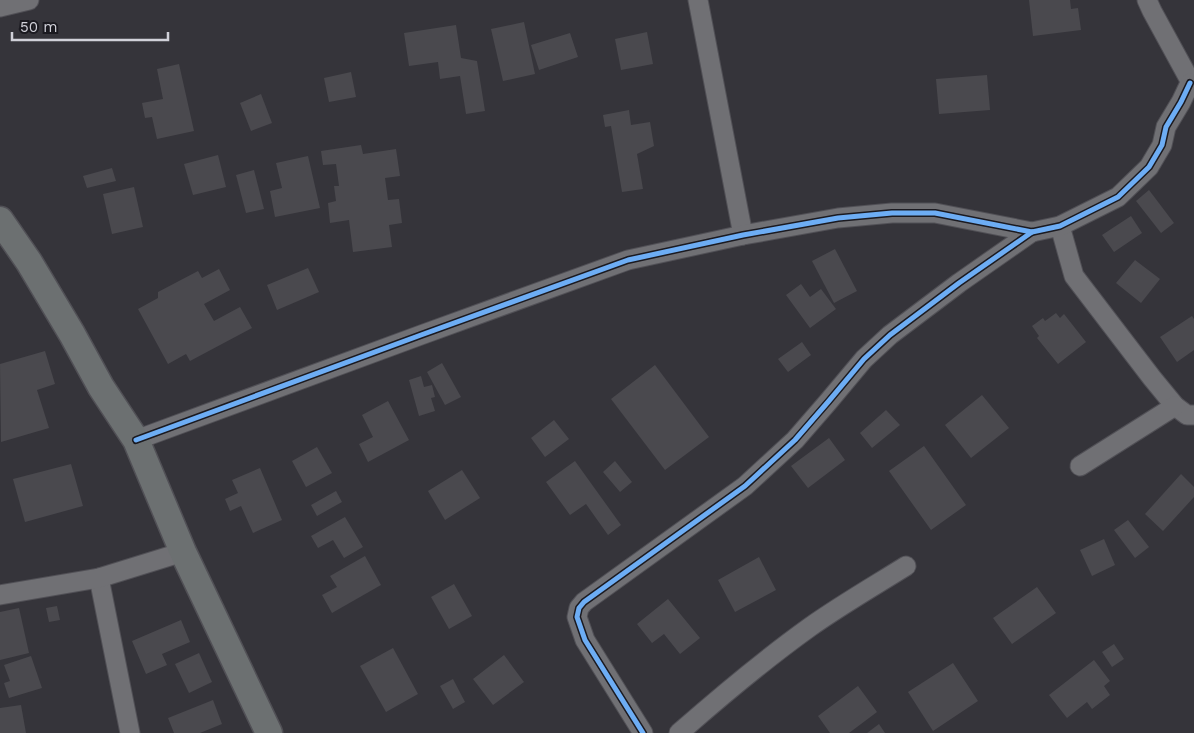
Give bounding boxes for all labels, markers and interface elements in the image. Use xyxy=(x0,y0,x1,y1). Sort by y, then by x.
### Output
scale bar xyxy=(12,10,169,42)
text: 50 m xyxy=(20,18,57,36)

